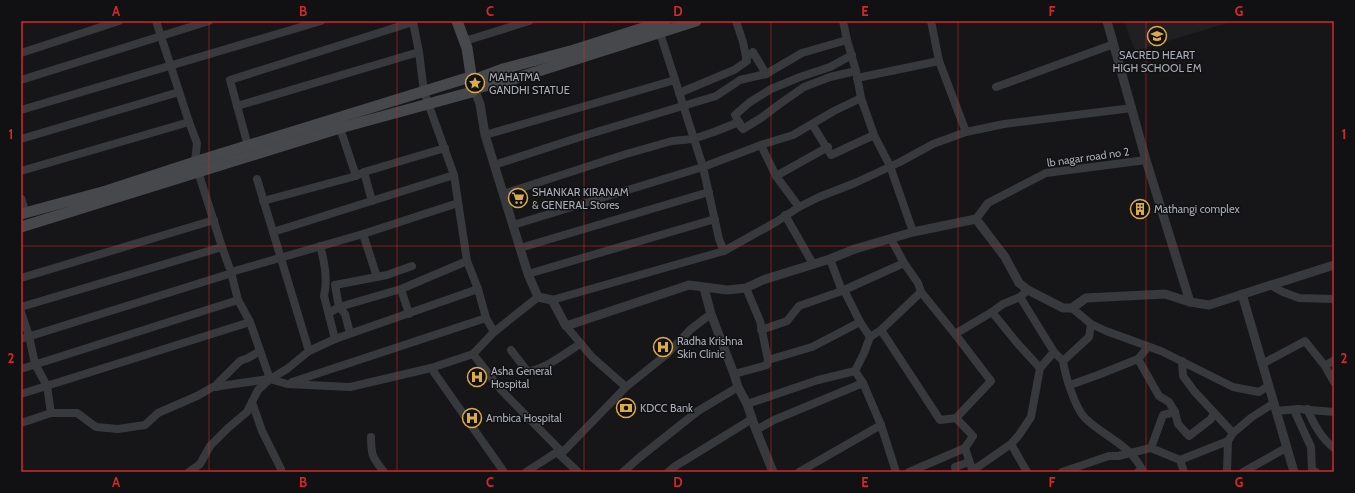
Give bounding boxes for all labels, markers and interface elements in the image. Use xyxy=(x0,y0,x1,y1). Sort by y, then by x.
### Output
text: A xyxy=(112,3,121,19)
text: B xyxy=(299,3,307,19)
text: C xyxy=(486,3,494,19)
text: D xyxy=(673,3,683,19)
text: E xyxy=(861,3,869,19)
text: F xyxy=(1049,3,1056,19)
text: G xyxy=(1235,3,1244,19)
school or university icon: SACRED HEART HIGH SCHOOL EM xyxy=(1146,25,1168,47)
place label: SACRED HEART HIGH SCHOOL EM xyxy=(1112,48,1202,75)
place label: MAHATMA GANDHI STATUE xyxy=(489,70,570,97)
place icon: MAHATMA GANDHI STATUE xyxy=(464,72,486,94)
text: 1 xyxy=(9,126,13,142)
text: 1 xyxy=(1342,126,1346,142)
street label: lb nagar road no 2 xyxy=(1046,144,1130,170)
place label: SHANKAR KIRANAM & GENERAL Stores xyxy=(532,185,629,212)
supermarket icon: SHANKAR KIRANAM & GENERAL Stores xyxy=(507,187,529,209)
building icon: Mathangi complex xyxy=(1129,198,1151,220)
place label: Mathangi complex xyxy=(1154,202,1240,216)
place label: Radha Krishna Skin Clinic xyxy=(677,334,743,361)
hospital icon: Radha Krishna Skin Clinic xyxy=(652,336,674,358)
text: 2 xyxy=(8,350,15,366)
text: 2 xyxy=(1341,350,1348,366)
place label: Asha General Hospital xyxy=(491,364,552,391)
hospital icon: Asha General Hospital xyxy=(466,366,488,388)
bank icon: KDCC Bank xyxy=(615,397,637,419)
place label: KDCC Bank xyxy=(640,401,693,415)
hospital icon: Ambica Hospital xyxy=(461,407,483,429)
place label: Ambica Hospital xyxy=(486,411,562,425)
text: A xyxy=(112,474,121,490)
text: B xyxy=(299,474,307,490)
text: C xyxy=(486,474,494,490)
text: D xyxy=(673,474,683,490)
text: E xyxy=(861,474,869,490)
text: F xyxy=(1049,474,1056,490)
text: G xyxy=(1235,474,1244,490)

